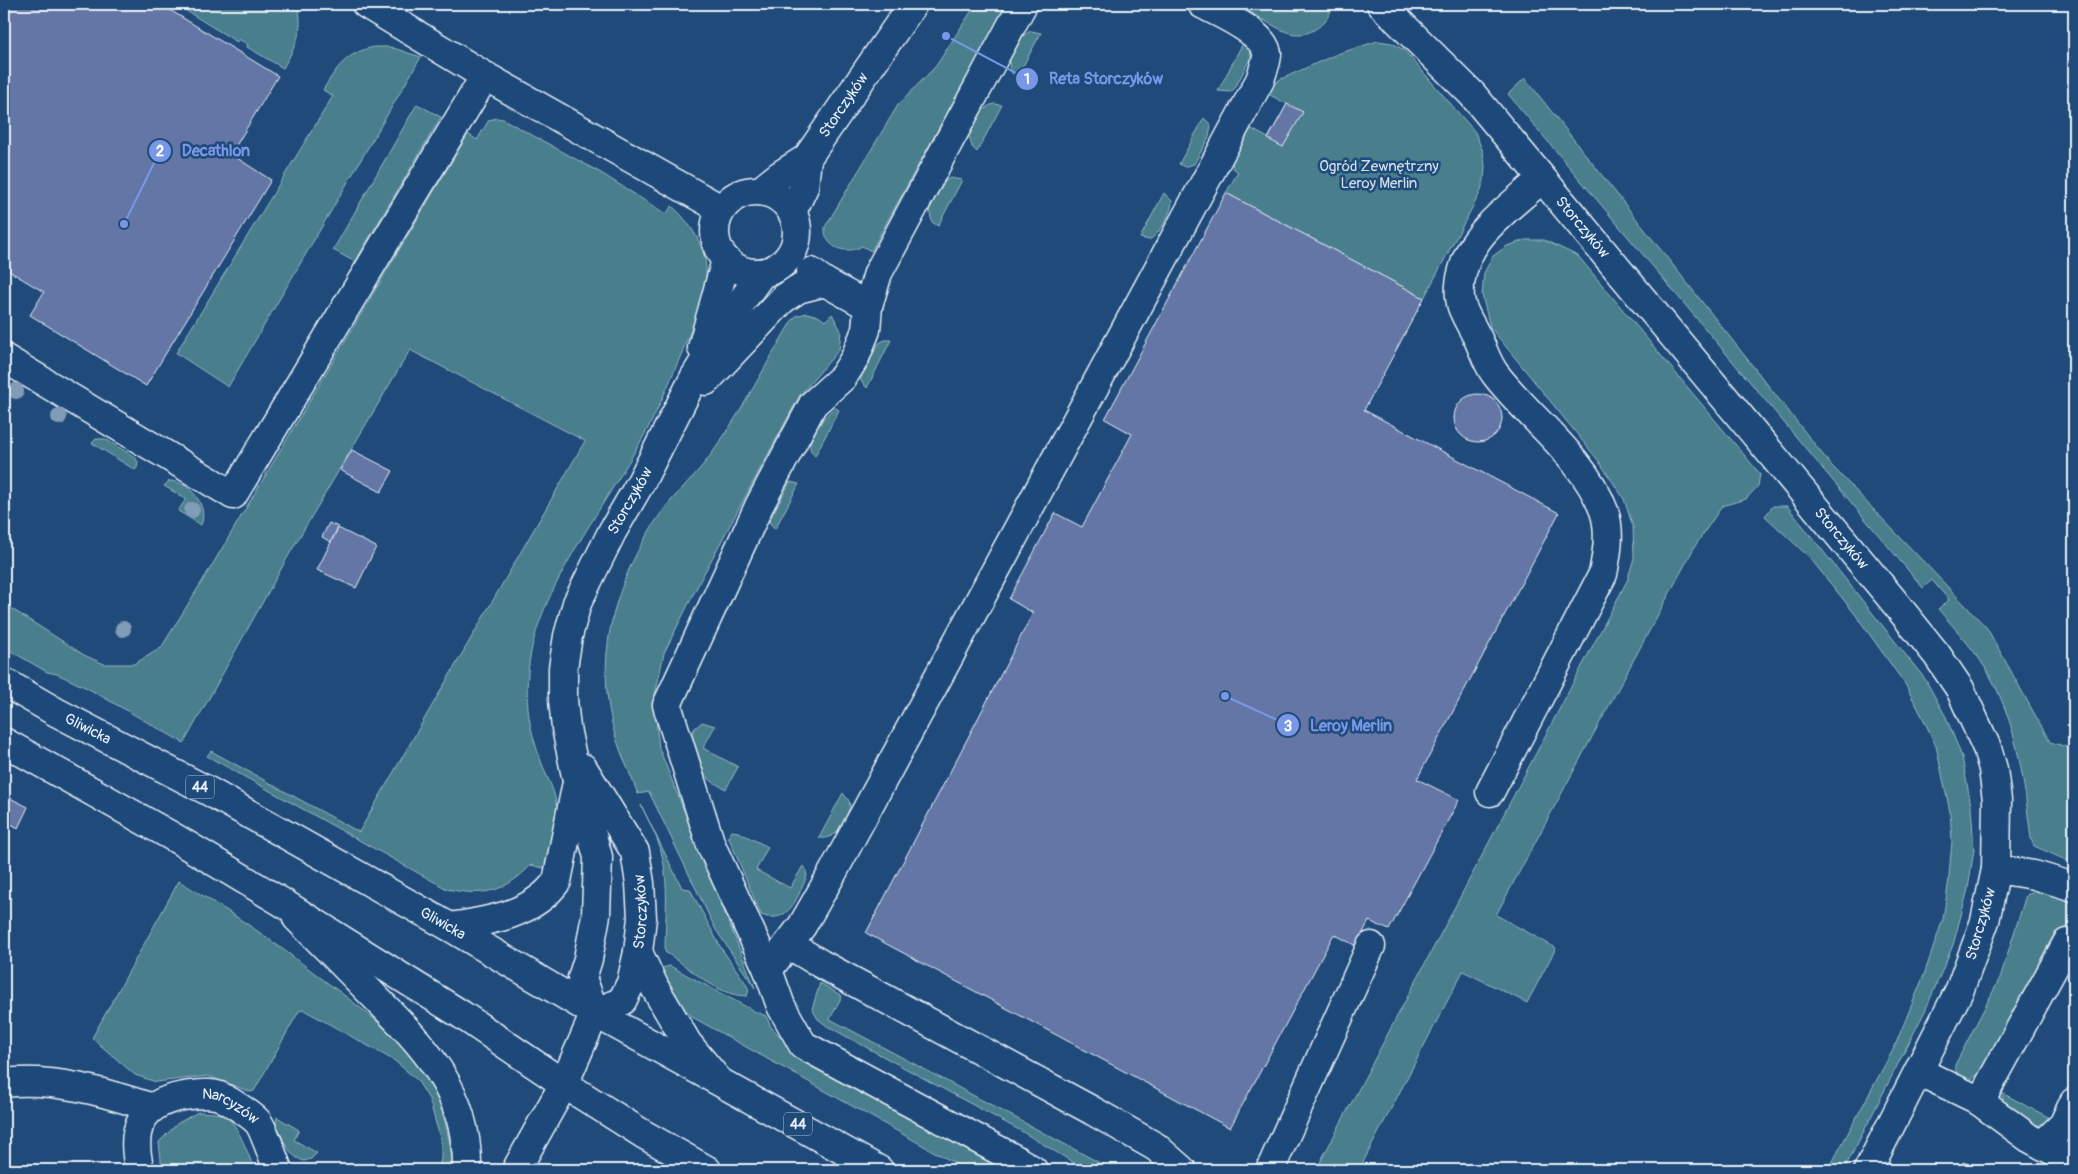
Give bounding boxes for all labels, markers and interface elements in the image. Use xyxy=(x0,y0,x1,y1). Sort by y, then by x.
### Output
callout: Reta Storczyków xyxy=(1014,63,1173,94)
street label: Storczyków xyxy=(815,69,873,141)
text: Reta Storczyków xyxy=(1049,69,1163,89)
text: 1 xyxy=(1024,70,1030,89)
callout: Decathlon xyxy=(147,135,260,166)
text: Decathlon xyxy=(182,141,250,161)
text: 2 xyxy=(156,142,164,161)
park label: Ogród Zewnętrzny Leroy Merlin xyxy=(1319,157,1439,193)
street label: Storczyków xyxy=(1551,192,1614,262)
street label: Storczyków xyxy=(603,464,657,538)
street label: Storczyków xyxy=(1810,504,1873,573)
street label: Gliwicka xyxy=(61,709,114,748)
callout: Leroy Merlin xyxy=(1275,710,1402,741)
text: Leroy Merlin xyxy=(1310,716,1392,736)
text: 3 xyxy=(1284,717,1292,736)
road number: 44 xyxy=(186,776,214,799)
street label: Storczyków xyxy=(629,873,652,950)
street label: Storczyków xyxy=(1962,886,2000,962)
street label: Gliwicka xyxy=(417,903,469,944)
street label: Narcyzów xyxy=(202,1084,263,1128)
road number: 44 xyxy=(784,1112,812,1136)

